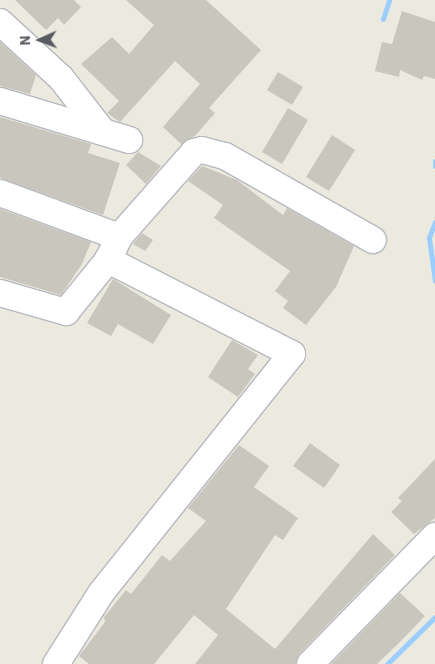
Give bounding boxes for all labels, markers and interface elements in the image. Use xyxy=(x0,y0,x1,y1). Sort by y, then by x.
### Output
north arrow xyxy=(15,15,65,65)
text: N xyxy=(16,35,34,46)

